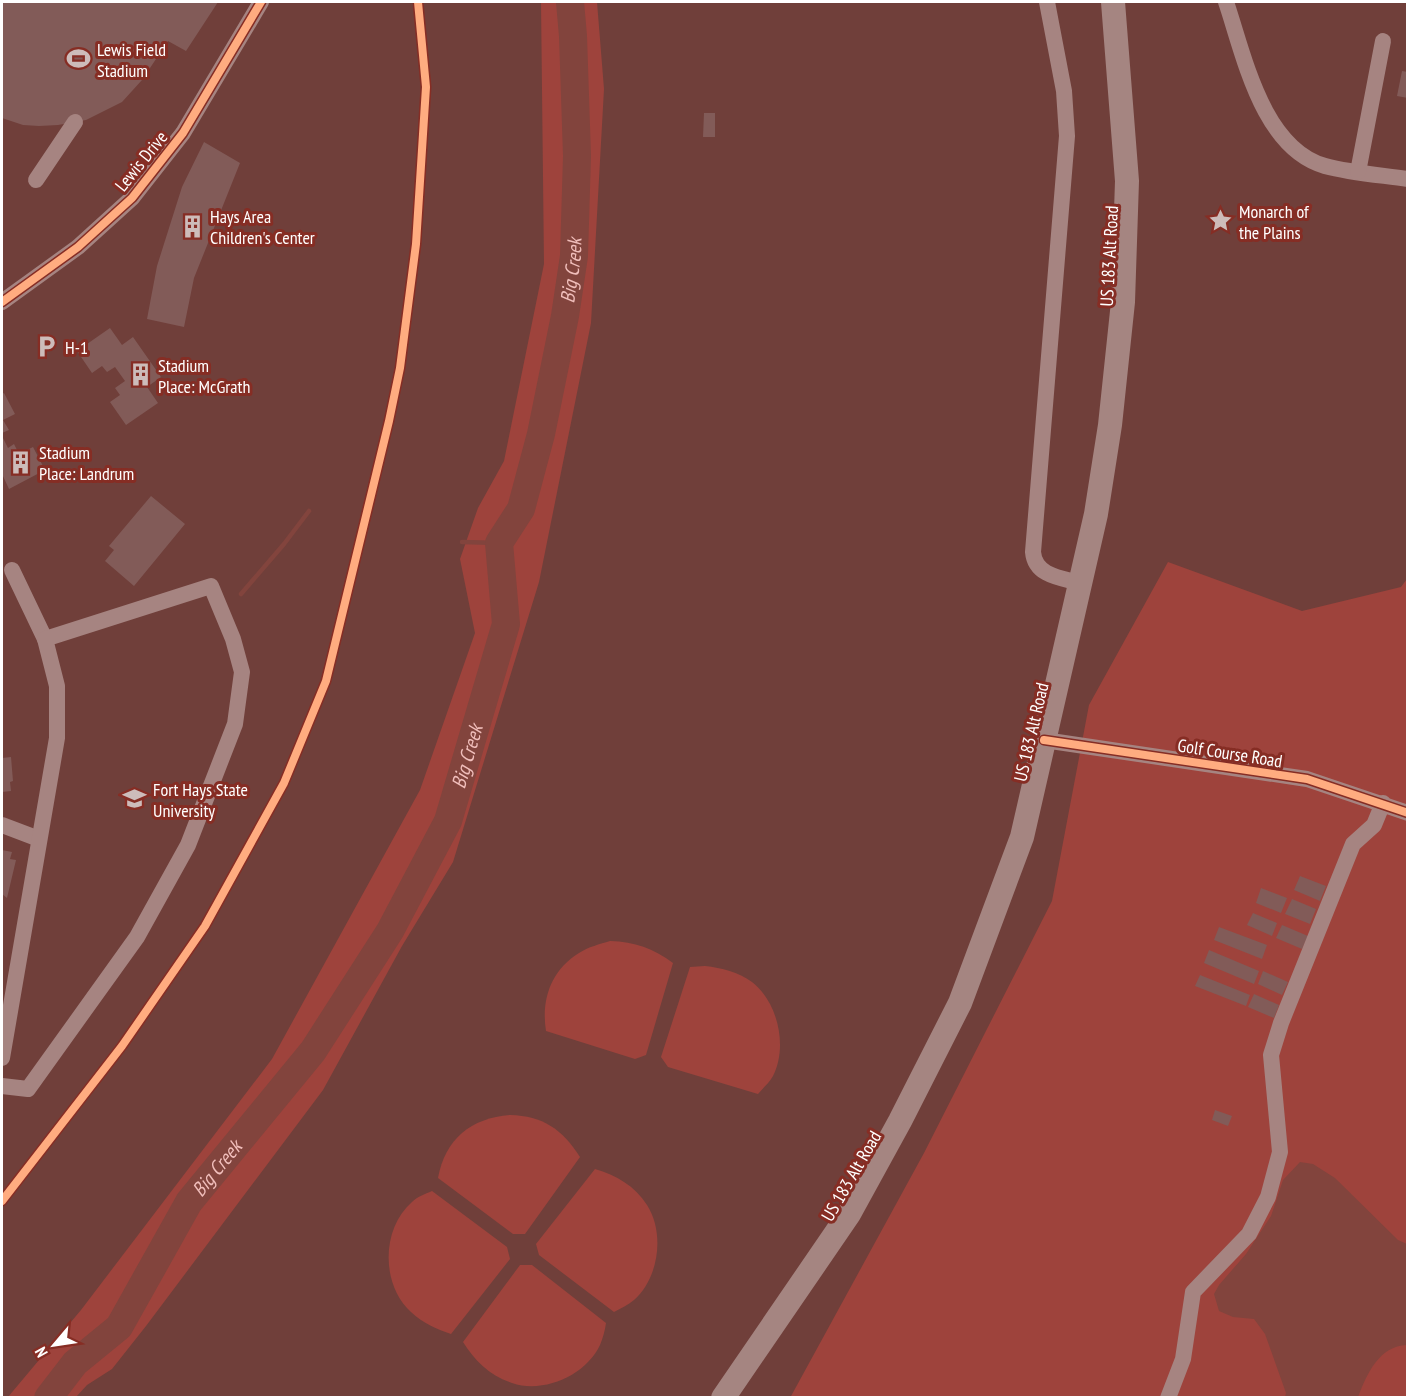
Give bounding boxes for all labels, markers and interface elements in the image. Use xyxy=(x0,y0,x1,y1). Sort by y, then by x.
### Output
place label: Lewis Field Stadium xyxy=(97,38,166,82)
sports icon: Lewis Field Stadium xyxy=(66,46,92,72)
street label: Lewis Drive xyxy=(110,126,172,196)
place label: Monarch of the Plains xyxy=(1239,200,1310,244)
place label: Hays Area Children's Center xyxy=(210,205,315,249)
street label: US 183 Alt Road xyxy=(1095,205,1123,307)
place icon: Monarch of the Plains xyxy=(1208,208,1234,234)
building icon: Hays Area Children's Center xyxy=(179,213,205,239)
water label: Big Creek xyxy=(554,235,588,305)
parking icon: H-1 xyxy=(34,334,60,360)
place label: H-1 xyxy=(65,336,88,359)
place label: Stadium Place: McGrath xyxy=(158,354,250,398)
building icon: Stadium Place: McGrath xyxy=(127,362,153,388)
place label: Stadium Place: Landrum xyxy=(39,441,134,485)
building icon: Stadium Place: Landrum xyxy=(8,449,34,475)
street label: US 183 Alt Road xyxy=(1008,680,1054,784)
water label: Big Creek xyxy=(445,719,489,791)
street label: Golf Course Road xyxy=(1176,733,1284,773)
place label: Fort Hays State University xyxy=(153,778,248,822)
school or university icon: Fort Hays State University xyxy=(122,786,148,812)
street label: US 183 Alt Road xyxy=(816,1127,886,1225)
water label: Big Creek xyxy=(186,1133,249,1202)
north arrow xyxy=(24,1315,84,1375)
text: N xyxy=(30,1344,52,1361)

